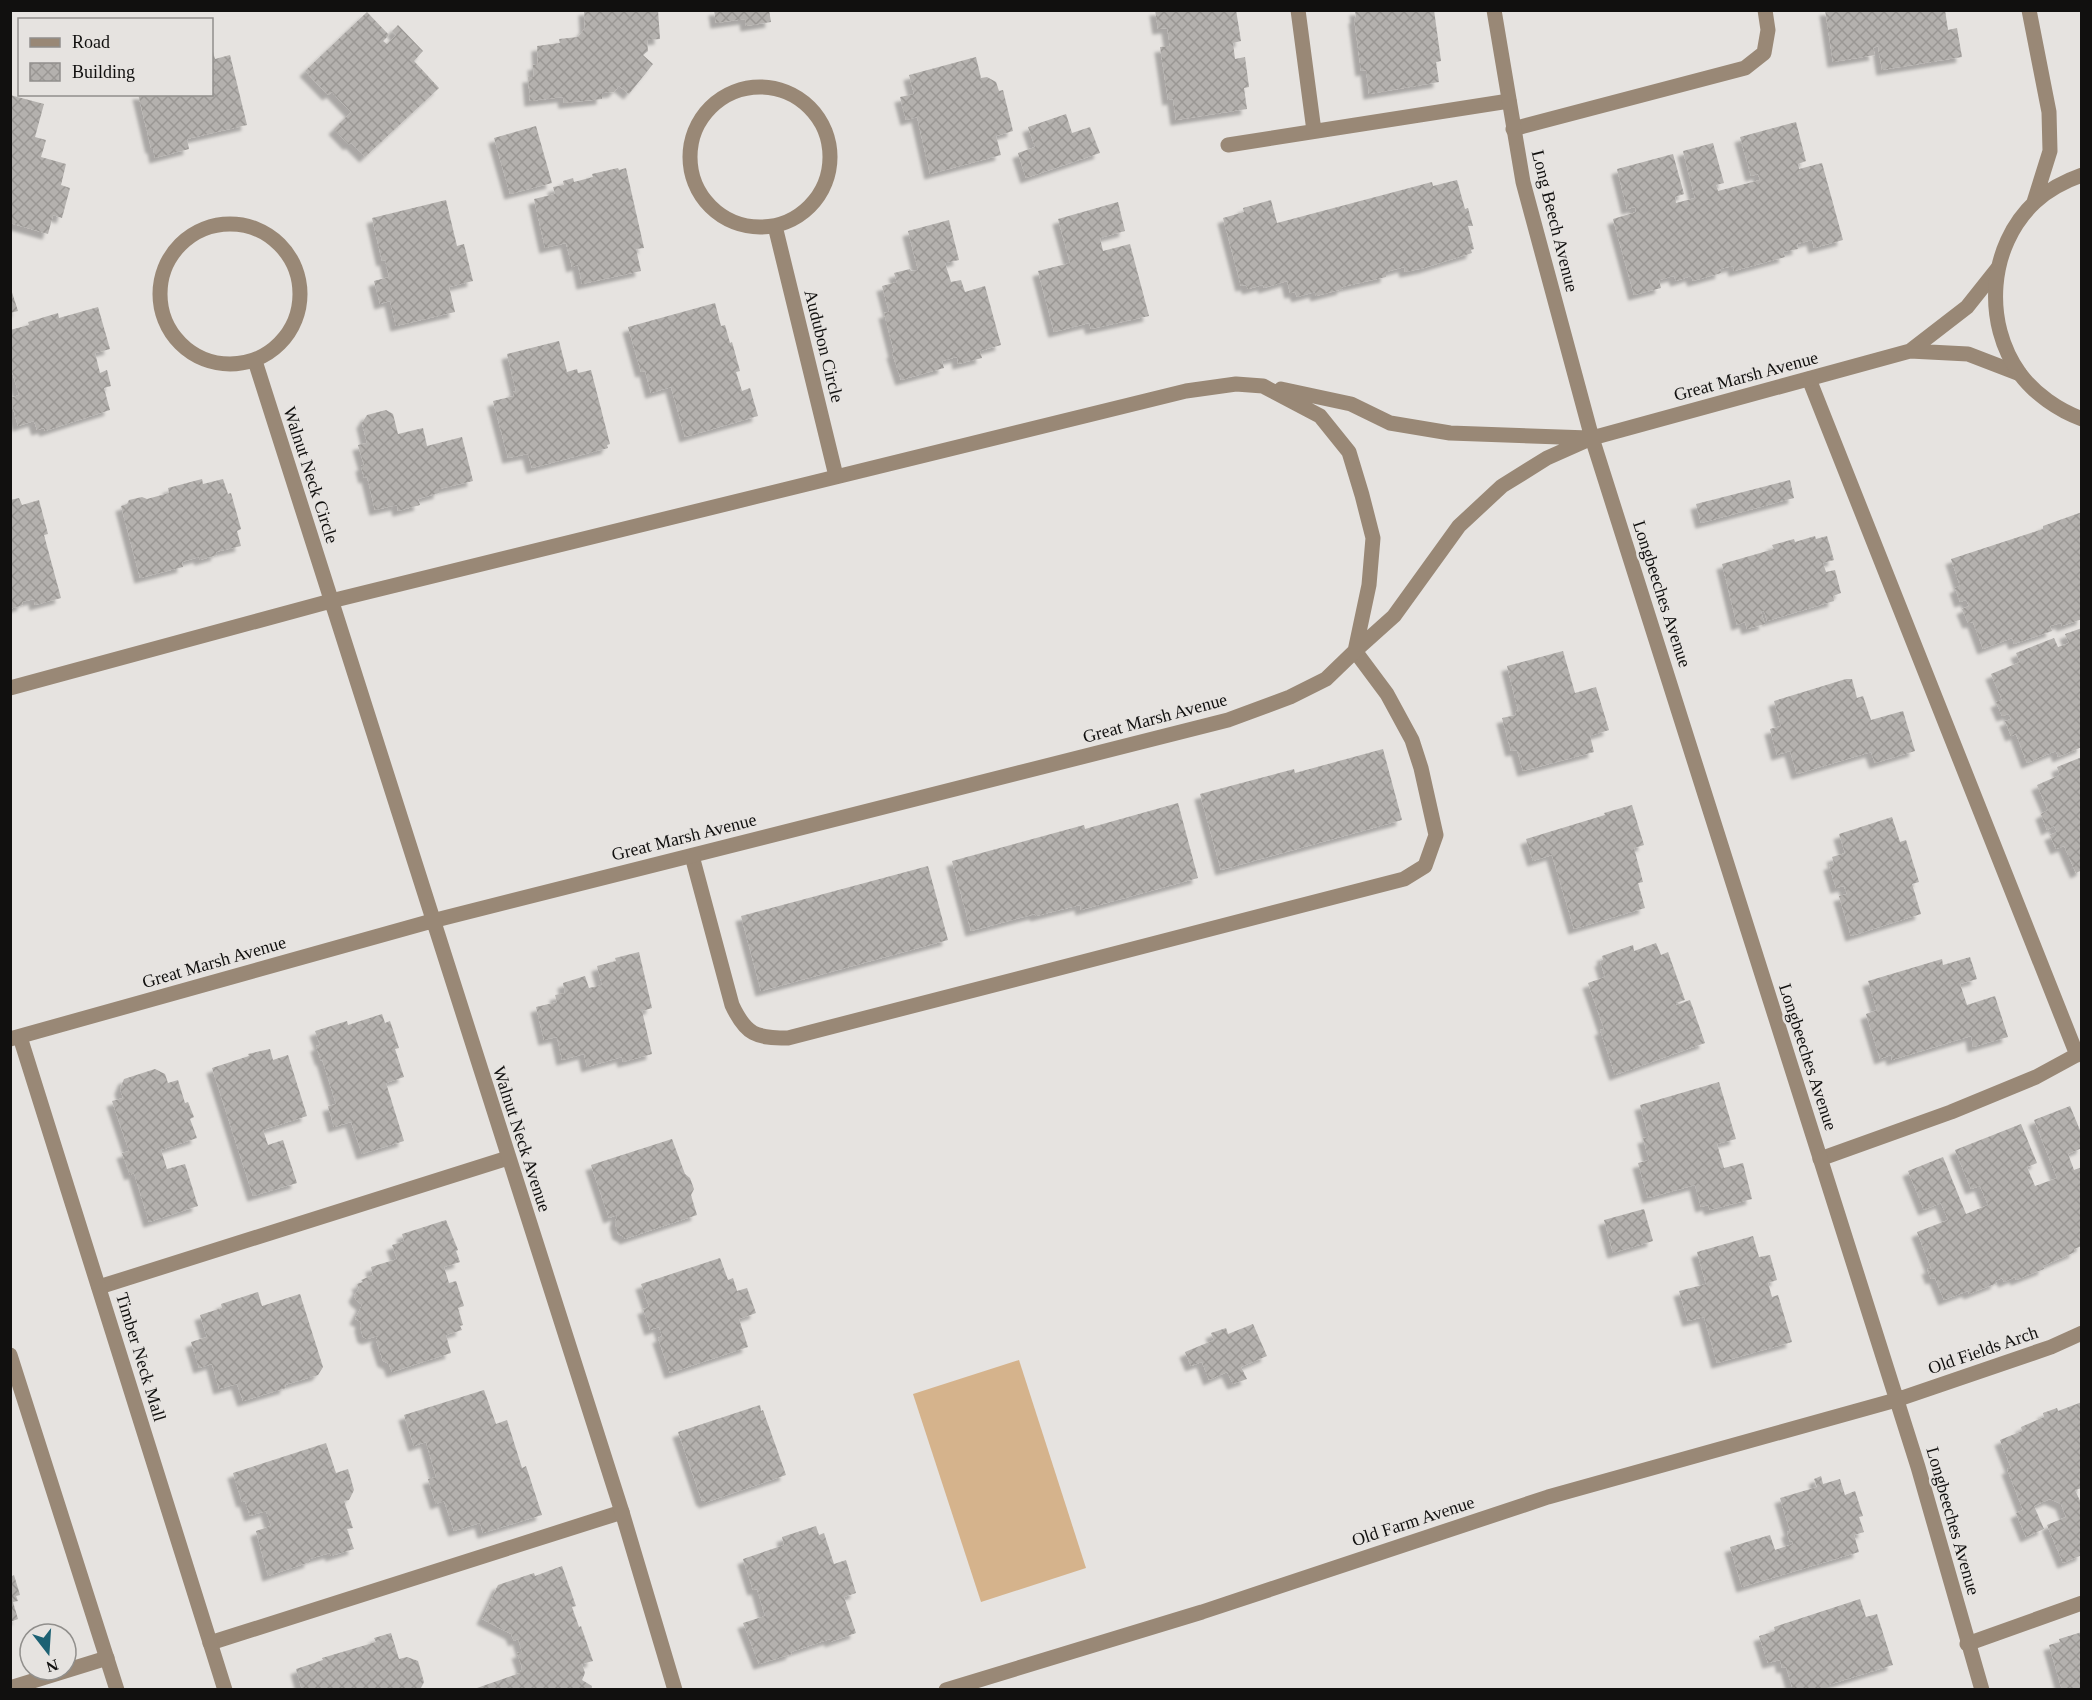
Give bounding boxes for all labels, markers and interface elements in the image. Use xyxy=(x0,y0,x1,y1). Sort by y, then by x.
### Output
legend xyxy=(18,18,213,96)
text: Road xyxy=(72,32,110,52)
text: Building xyxy=(72,62,135,82)
street label: Long Beech Avenue xyxy=(1528,148,1582,294)
street label: Audubon Circle xyxy=(800,288,848,404)
street label: Great Marsh Avenue xyxy=(1672,347,1820,405)
street label: Walnut Neck Circle xyxy=(279,404,343,546)
street label: Longbeeches Avenue xyxy=(1629,518,1695,670)
street label: Great Marsh Avenue xyxy=(1081,689,1229,747)
street label: Great Marsh Avenue xyxy=(609,809,759,865)
street label: Great Marsh Avenue xyxy=(140,932,288,992)
street label: Longbeeches Avenue xyxy=(1775,981,1841,1133)
street label: Walnut Neck Avenue xyxy=(489,1064,555,1214)
street label: Timber Neck Mall xyxy=(112,1290,170,1424)
street label: Old Fields Arch xyxy=(1925,1322,2041,1378)
street label: Longbeeches Avenue xyxy=(1922,1445,1984,1597)
street label: Old Farm Avenue xyxy=(1349,1492,1477,1550)
north arrow xyxy=(18,1622,78,1682)
text: N xyxy=(44,1656,60,1676)

